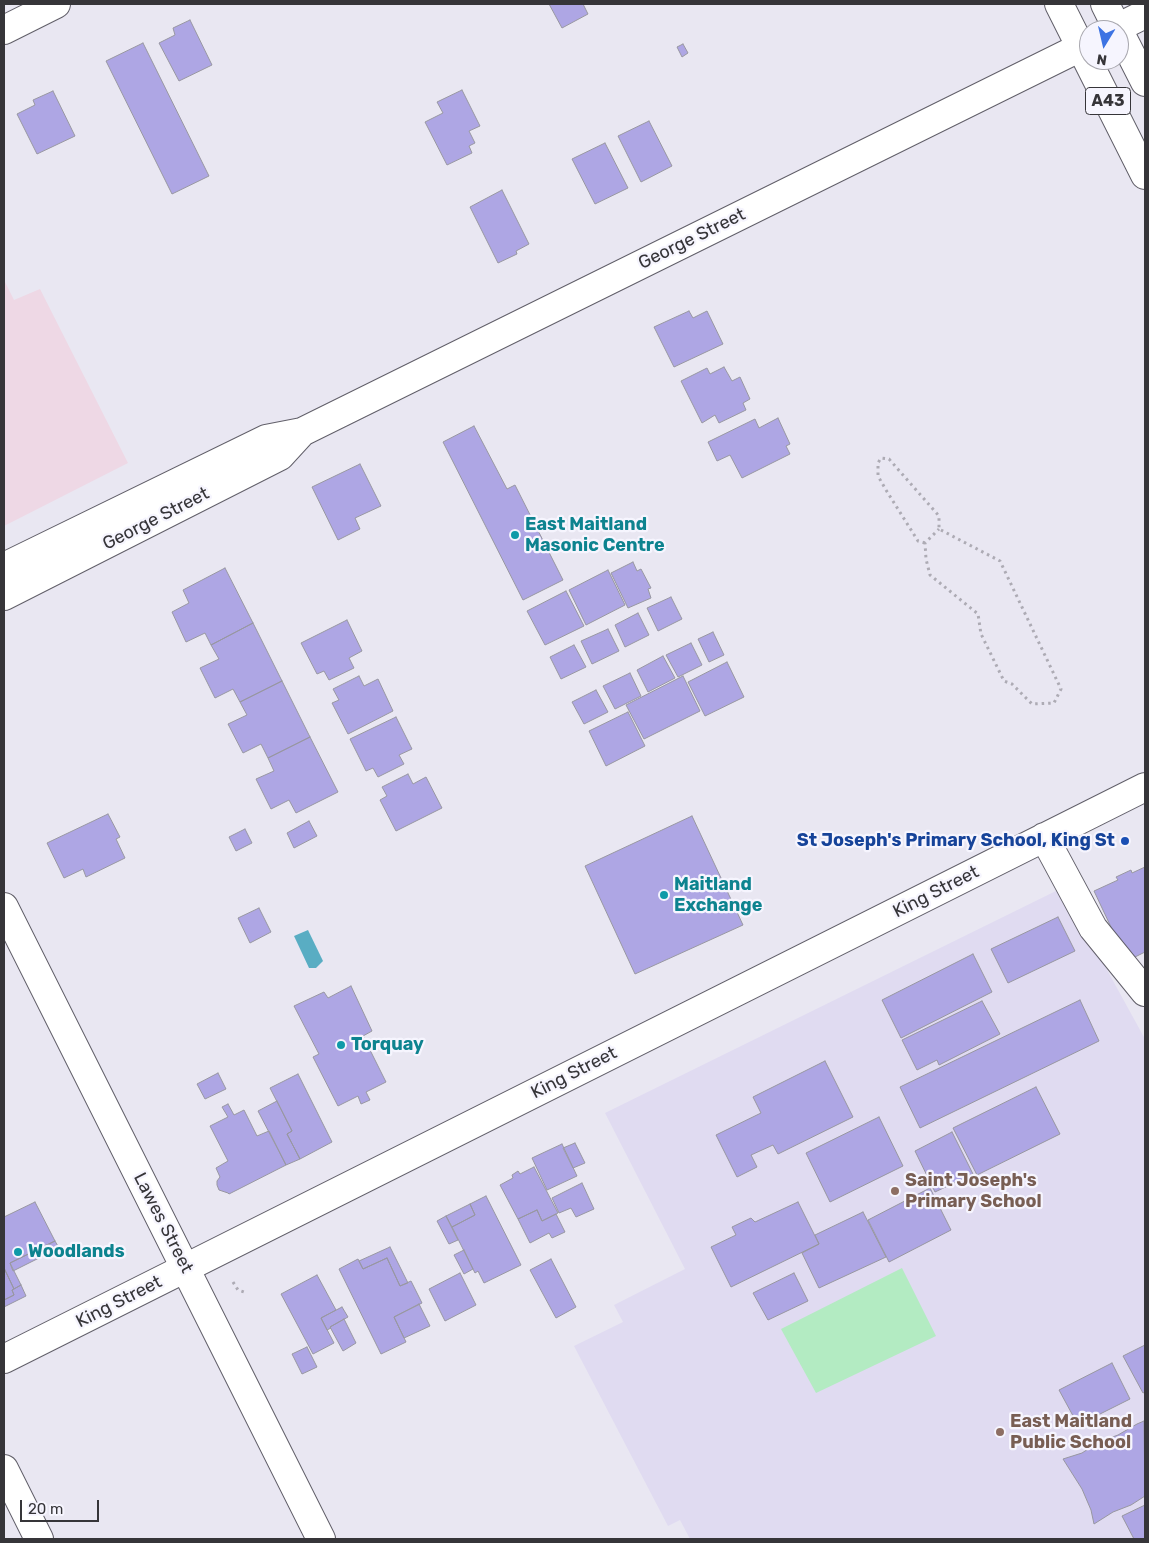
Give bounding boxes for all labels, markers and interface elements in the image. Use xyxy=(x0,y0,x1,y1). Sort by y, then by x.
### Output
north arrow xyxy=(1079,20,1129,70)
text: N xyxy=(1095,50,1108,69)
road number: A43 xyxy=(1086,88,1130,114)
street label: George Street xyxy=(635,204,749,274)
street label: George Street xyxy=(99,483,213,555)
place label: East Maitland Masonic Centre xyxy=(525,514,665,556)
marker: East Maitland Masonic Centre xyxy=(509,529,521,541)
place label: St Joseph's Primary School, King St xyxy=(797,830,1115,852)
marker: St Joseph's Primary School, King St xyxy=(1119,835,1131,847)
street label: King Street xyxy=(890,861,982,923)
place label: Maitland Exchange xyxy=(674,874,762,916)
marker: Maitland Exchange xyxy=(658,889,670,901)
place label: Torquay xyxy=(351,1034,424,1056)
marker: Torquay xyxy=(335,1039,347,1051)
street label: King Street xyxy=(528,1042,620,1104)
street label: Lawes Street xyxy=(128,1169,198,1277)
place label: Saint Joseph's Primary School xyxy=(905,1170,1042,1212)
marker: Saint Joseph's Primary School xyxy=(889,1185,901,1197)
place label: Woodlands xyxy=(28,1241,125,1263)
marker: Woodlands xyxy=(12,1246,24,1258)
street label: King Street xyxy=(73,1271,165,1333)
place label: East Maitland Public School xyxy=(1010,1411,1132,1454)
marker: East Maitland Public School xyxy=(994,1426,1006,1438)
scale bar xyxy=(22,1490,101,1522)
text: 20 m xyxy=(28,1500,63,1518)

